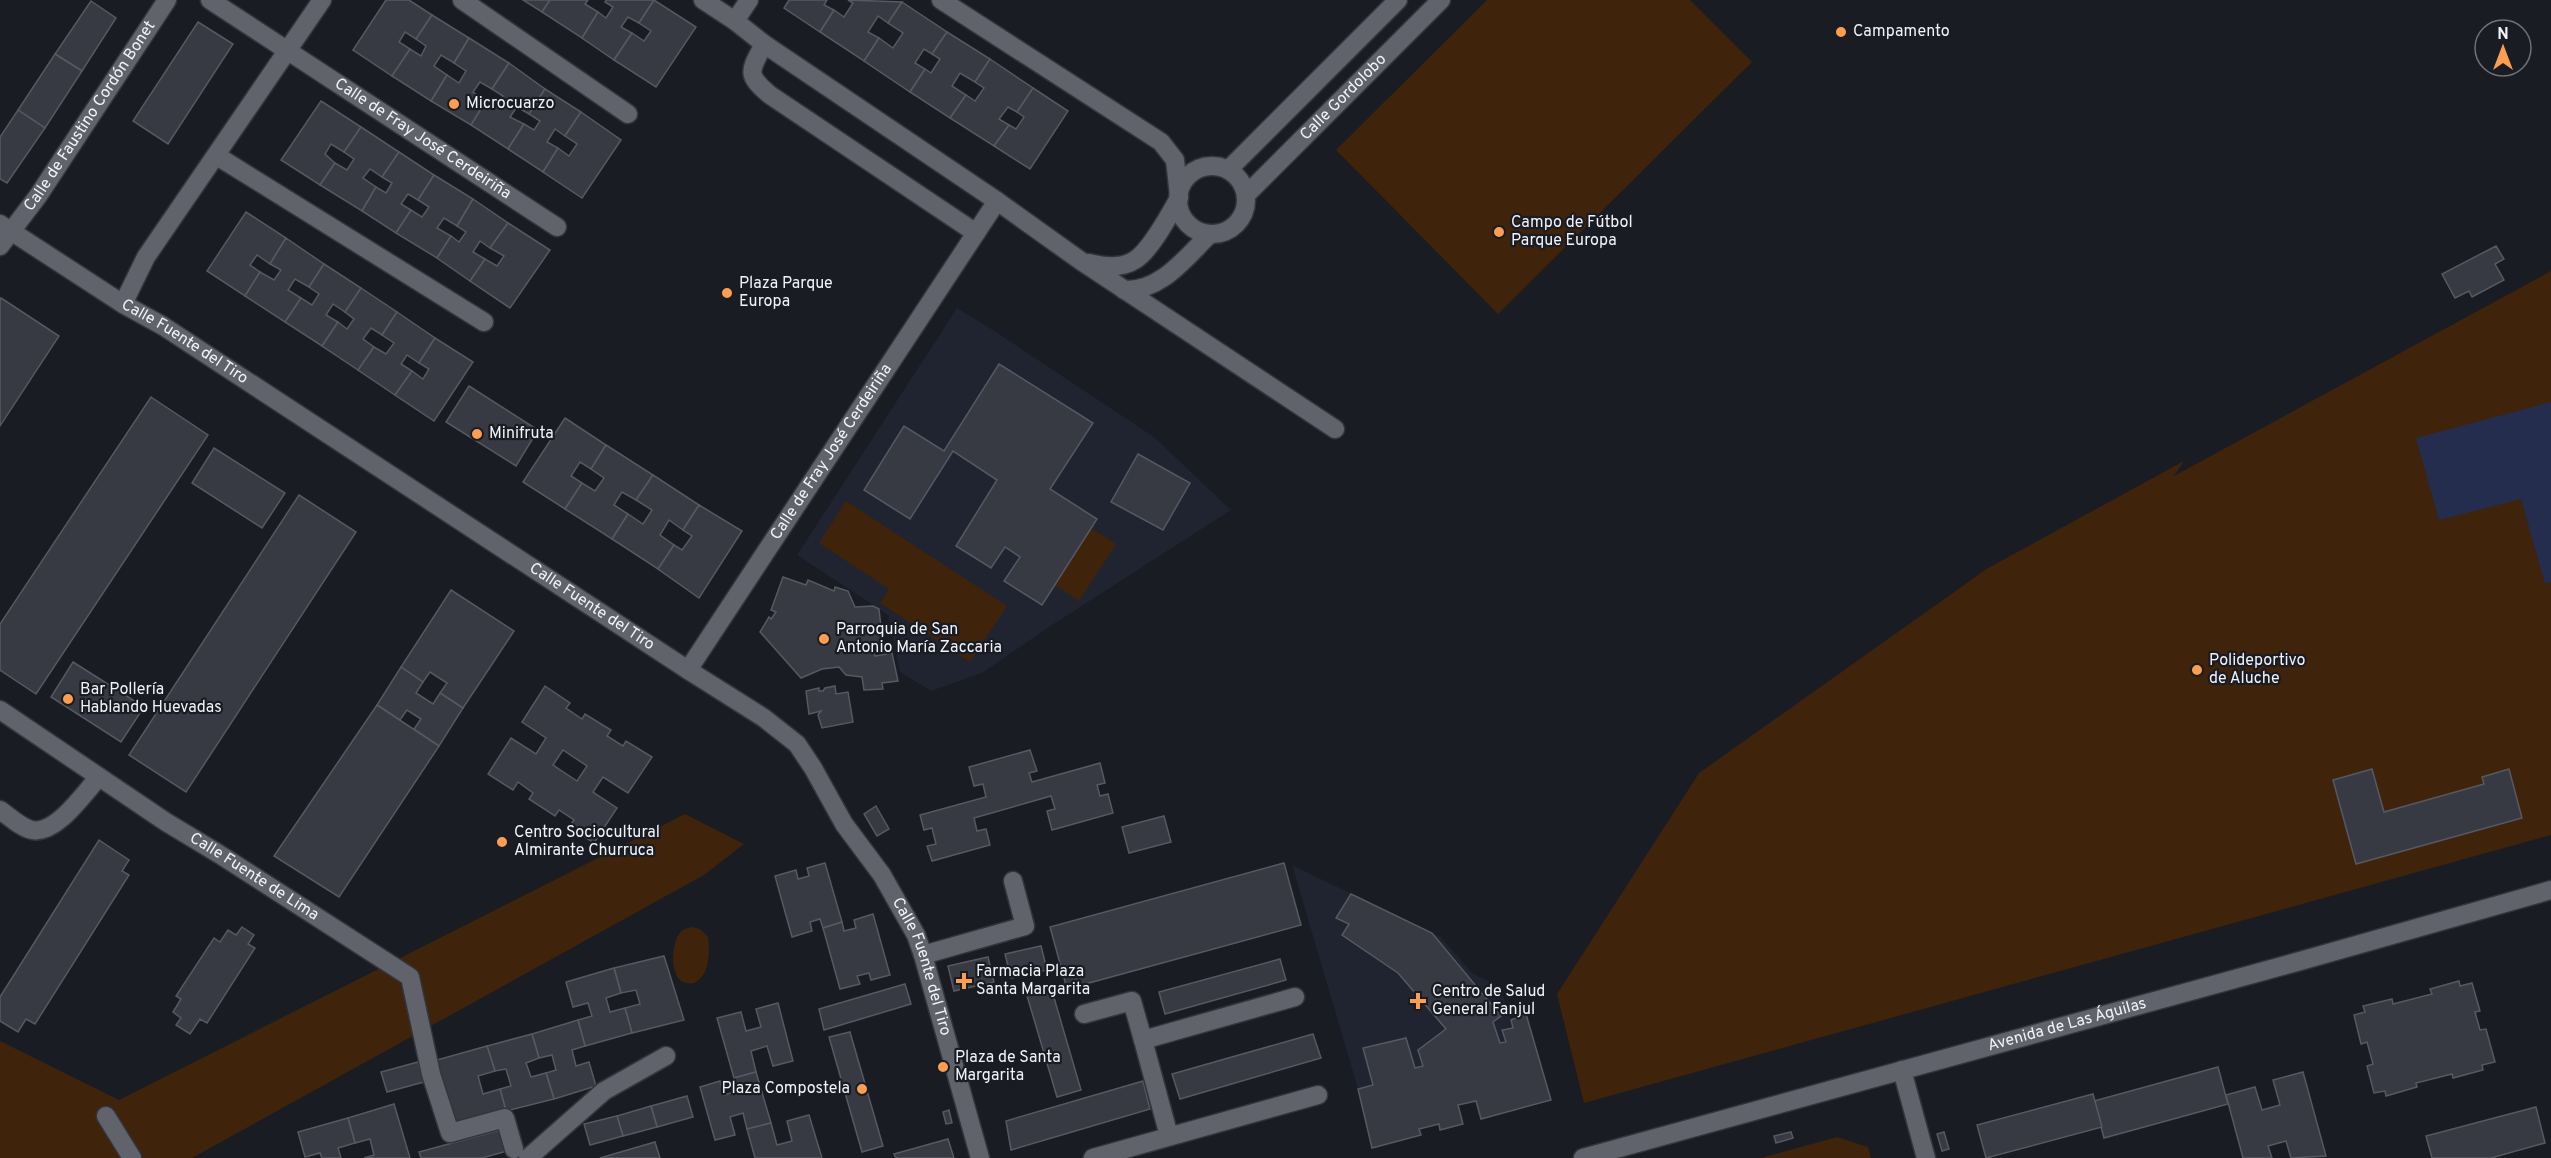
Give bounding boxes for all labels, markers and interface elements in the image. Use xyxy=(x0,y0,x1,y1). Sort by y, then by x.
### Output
street label: Calle de Faustino Cordón Bonet xyxy=(20,17,160,216)
north arrow xyxy=(2473,18,2533,78)
place label: Campamento xyxy=(1853,22,1950,42)
marker: Campamento xyxy=(1834,25,1848,39)
text: N xyxy=(2497,25,2509,45)
street label: Calle Gordolobo xyxy=(1296,50,1391,145)
street label: Calle de Fray José Cerdeiriña xyxy=(330,74,515,204)
place label: Microcuarzo xyxy=(466,94,555,114)
marker: Microcuarzo xyxy=(447,97,461,111)
place label: Campo de Fútbol Parque Europa xyxy=(1511,213,1633,251)
marker: Campo de Fútbol Parque Europa xyxy=(1492,225,1506,239)
place label: Plaza Parque Europa xyxy=(739,274,833,312)
marker: Plaza Parque Europa xyxy=(720,286,734,300)
street label: Calle Fuente del Tiro xyxy=(118,295,252,389)
street label: Calle de Fray José Cerdeiriña xyxy=(766,360,897,544)
place label: Minifruta xyxy=(489,424,554,444)
marker: Minifruta xyxy=(470,427,484,441)
street label: Calle Fuente del Tiro xyxy=(525,559,658,655)
place label: Parroquia de San Antonio María Zaccaria xyxy=(836,620,1002,658)
marker: Parroquia de San Antonio María Zaccaria xyxy=(817,632,831,646)
place label: Polideportivo de Aluche xyxy=(2209,651,2306,689)
marker: Polideportivo de Aluche xyxy=(2190,663,2204,677)
place label: Bar Pollería Hablando Huevadas xyxy=(80,680,222,718)
marker: Bar Pollería Hablando Huevadas xyxy=(61,692,75,706)
place label: Centro Sociocultural Almirante Churruca xyxy=(514,823,660,861)
street label: Calle Fuente de Lima xyxy=(186,828,322,925)
marker: Centro Sociocultural Almirante Churruca xyxy=(495,835,509,849)
street label: Calle Fuente del Tiro xyxy=(887,894,955,1038)
place label: Farmacia Plaza Santa Margarita xyxy=(976,962,1090,1000)
marker: Farmacia Plaza Santa Margarita xyxy=(957,974,971,988)
place label: Centro de Salud General Fanjul xyxy=(1432,982,1545,1020)
marker: Centro de Salud General Fanjul xyxy=(1409,992,1427,1010)
street label: Avenida de Las Águilas xyxy=(1986,994,2149,1056)
place label: Plaza de Santa Margarita xyxy=(955,1048,1061,1086)
marker: Plaza de Santa Margarita xyxy=(936,1060,950,1074)
place label: Plaza Compostela xyxy=(722,1079,850,1099)
marker: Plaza Compostela xyxy=(855,1082,869,1096)

